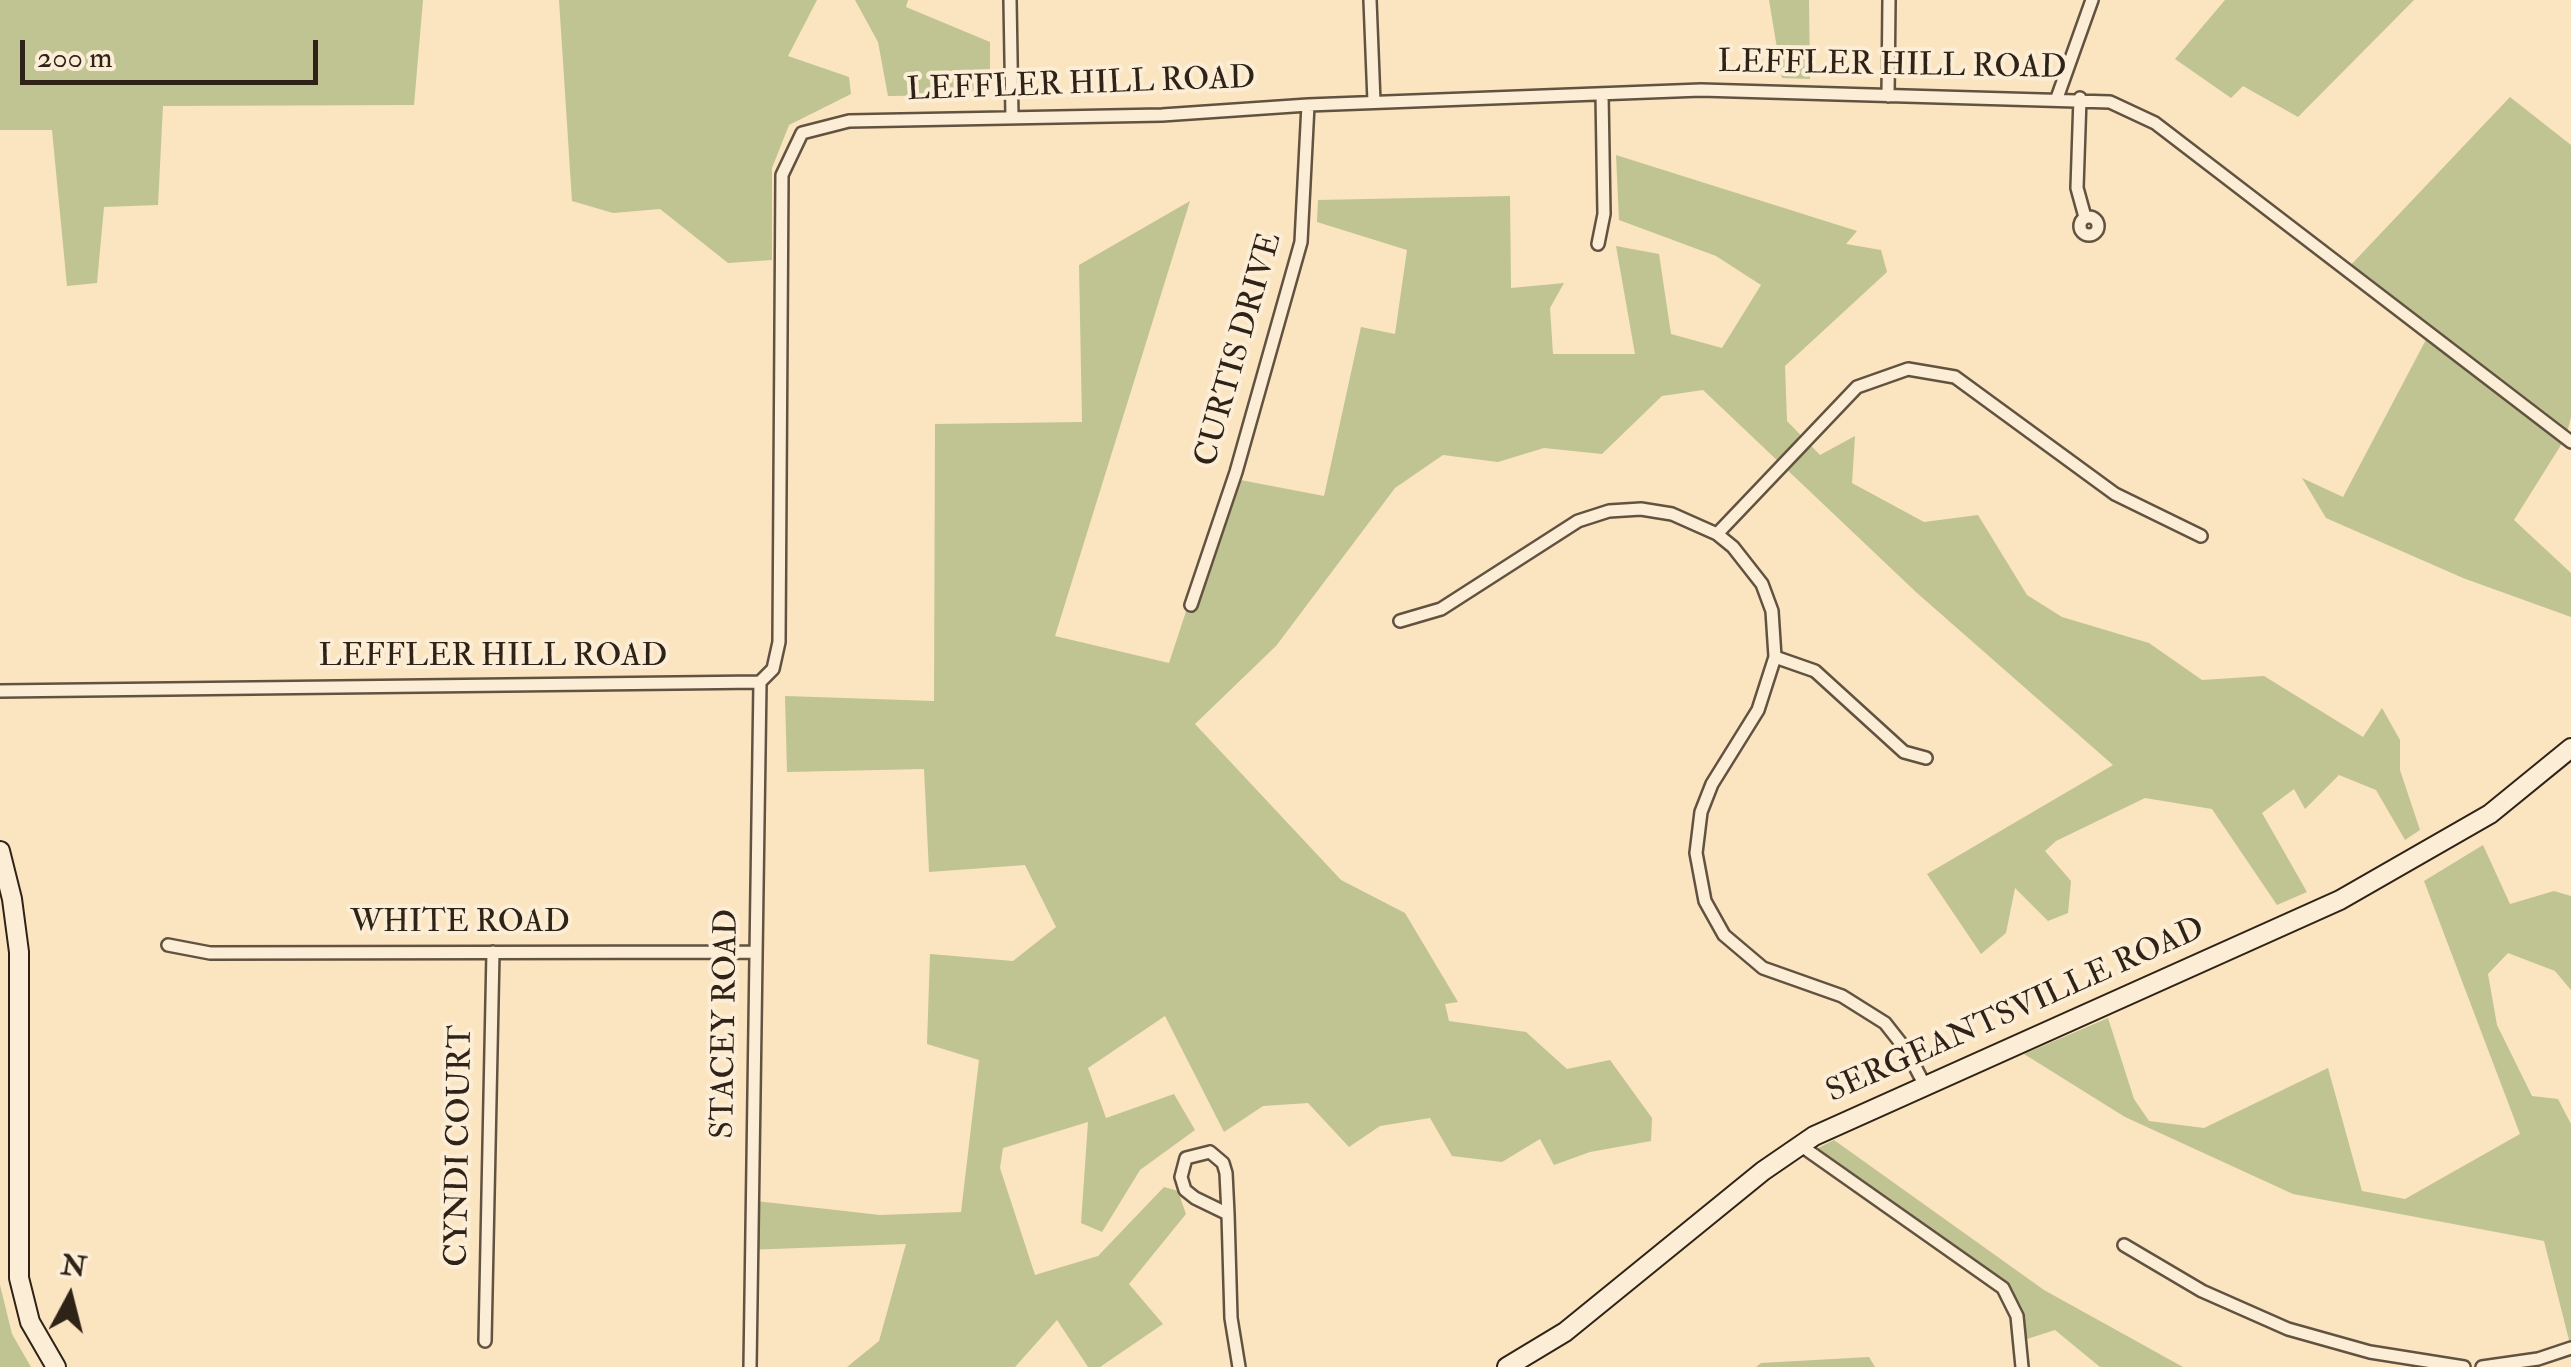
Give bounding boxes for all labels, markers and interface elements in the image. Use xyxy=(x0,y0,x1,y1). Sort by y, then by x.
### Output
scale bar xyxy=(25,20,322,82)
text: 200 m xyxy=(37,39,113,76)
street label: LEFFLER HILL ROAD xyxy=(1717,45,2067,89)
street label: LEFFLER HILL ROAD xyxy=(906,61,1256,111)
street label: CURTIS DRIVE xyxy=(1188,229,1292,471)
street label: LEFFLER HILL ROAD xyxy=(319,639,667,677)
street label: WHITE ROAD xyxy=(350,905,570,943)
street label: STACEY ROAD xyxy=(706,909,748,1139)
street label: SERGEANTSVILLE ROAD xyxy=(1821,911,2211,1113)
street label: CYNDI COURT xyxy=(440,1025,482,1267)
north arrow xyxy=(20,1247,120,1347)
text: N xyxy=(59,1248,88,1286)

